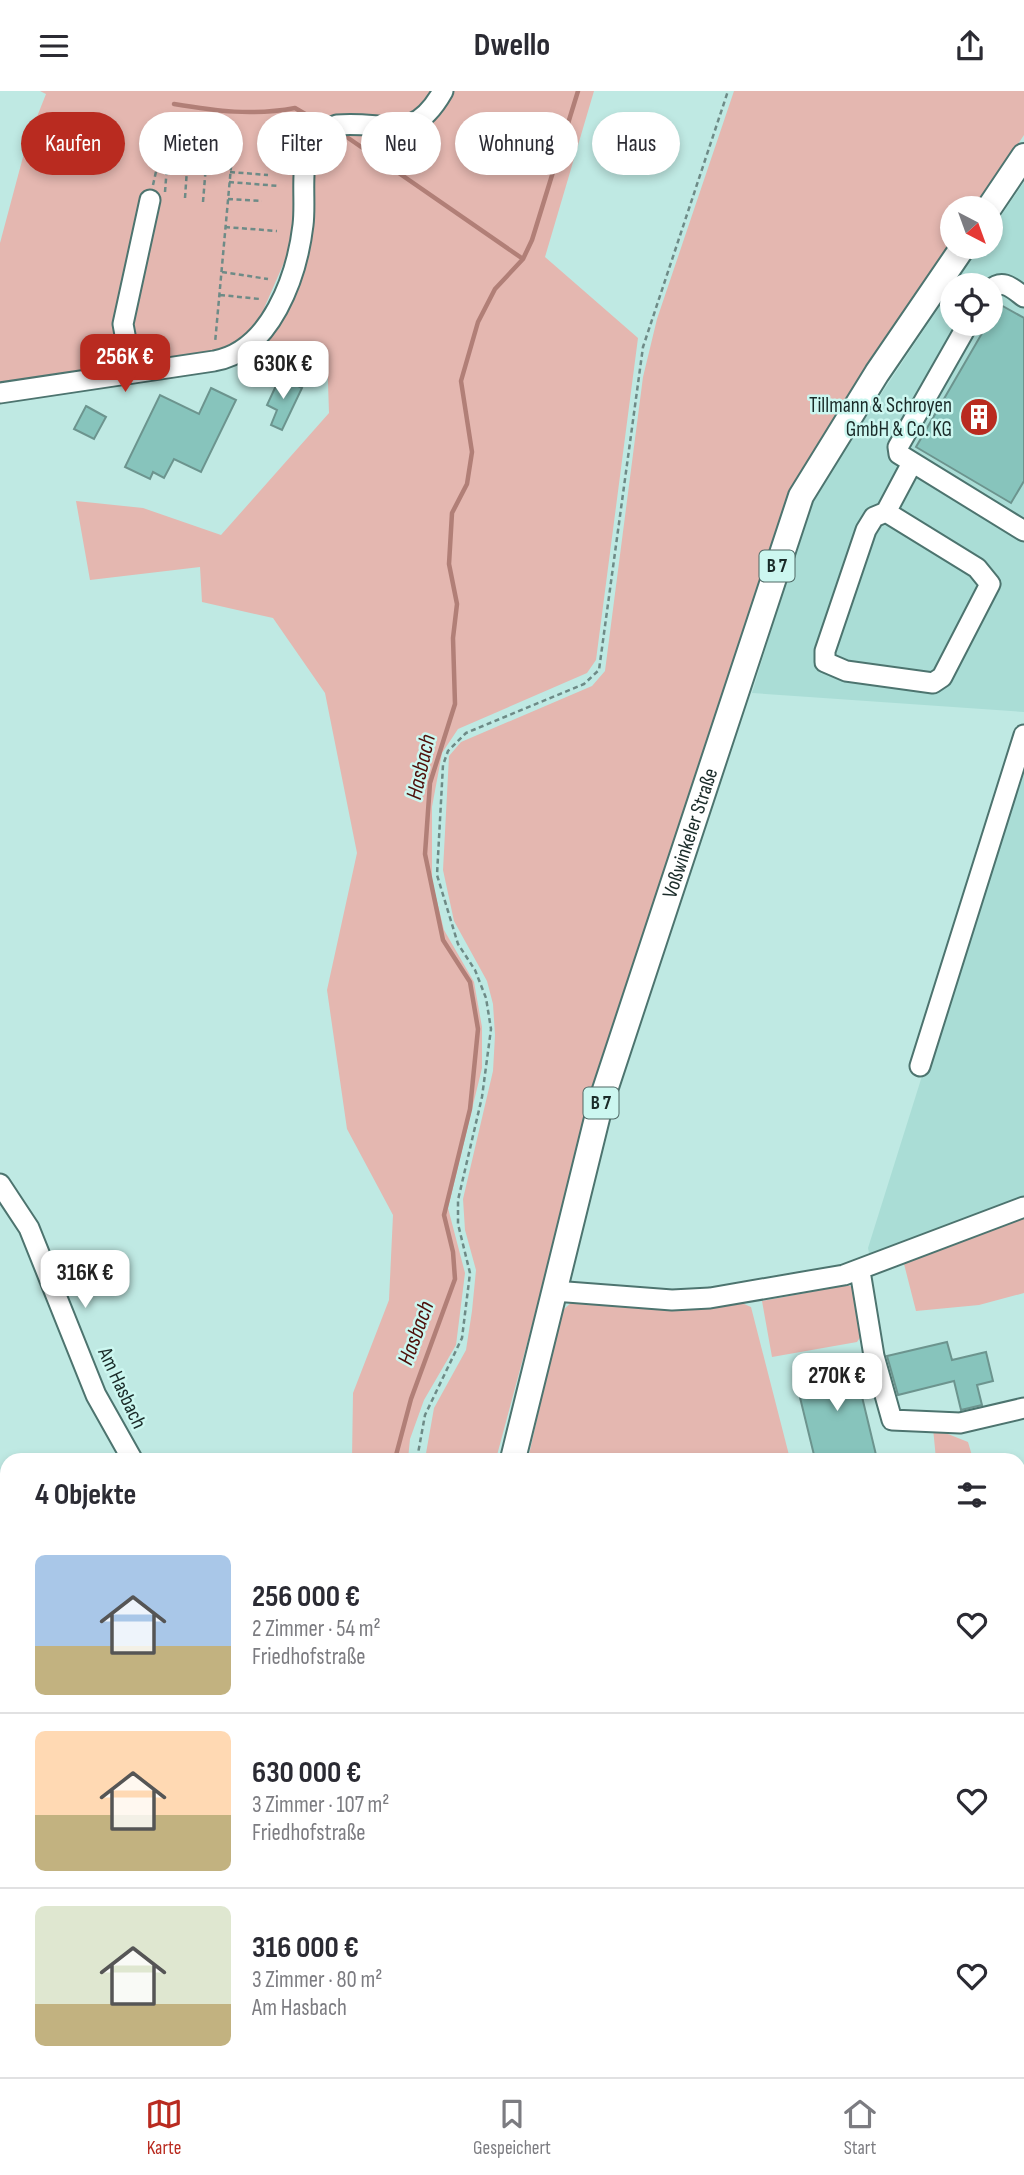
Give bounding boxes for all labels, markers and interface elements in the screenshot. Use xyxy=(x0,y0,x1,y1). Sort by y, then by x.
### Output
text: Dwello xyxy=(474,26,550,65)
icon: menu xyxy=(35,27,73,65)
icon: share xyxy=(951,27,989,65)
chip: Kaufen xyxy=(21,112,125,175)
chip: Mieten xyxy=(139,112,243,175)
chip: Filter xyxy=(257,112,347,175)
chip: Neu xyxy=(361,112,441,175)
chip: Wohnung xyxy=(455,112,578,175)
chip: Haus xyxy=(592,112,680,175)
north arrow xyxy=(940,196,1003,259)
map controls xyxy=(940,196,1003,336)
button: locate xyxy=(940,273,1003,336)
pin: 256K € xyxy=(68,335,182,394)
pin: 630K € xyxy=(226,341,340,401)
text: 256K € xyxy=(96,343,154,371)
text: 630K € xyxy=(254,350,312,378)
place label: Tillmann & Schroyen GmbH & Co. KG xyxy=(809,393,952,442)
building icon: Tillmann & Schroyen GmbH & Co. KG xyxy=(958,396,1000,438)
road number: B 7 xyxy=(760,551,794,581)
water label: Hasbach xyxy=(400,731,442,802)
street label: Voßwinkeler Straße xyxy=(657,765,723,901)
road number: B 7 xyxy=(584,1087,618,1119)
pin: 316K € xyxy=(28,1251,142,1310)
text: 316K € xyxy=(57,1259,113,1287)
water label: Hasbach xyxy=(392,1297,441,1369)
street label: Am Hasbach xyxy=(92,1343,152,1433)
pin: 270K € xyxy=(780,1353,894,1413)
text: 270K € xyxy=(808,1362,866,1390)
icon: filters xyxy=(953,1476,991,1514)
text: 4 Objekte xyxy=(35,1477,136,1513)
text: 256 000 € xyxy=(252,1579,360,1615)
icon: home xyxy=(91,1583,175,1667)
icon: heart xyxy=(953,1606,991,1644)
text: 2 Zimmer · 54 m² xyxy=(252,1615,381,1643)
text: Friedhofstraße xyxy=(252,1643,366,1671)
text: 630 000 € xyxy=(252,1755,361,1791)
icon: home xyxy=(91,1759,175,1843)
icon: heart xyxy=(953,1782,991,1820)
text: 3 Zimmer · 107 m² xyxy=(252,1791,389,1819)
text: Friedhofstraße xyxy=(252,1819,366,1847)
text: 316 000 € xyxy=(252,1930,359,1966)
icon: home xyxy=(91,1934,175,2018)
icon: heart xyxy=(953,1957,991,1995)
text: 3 Zimmer · 80 m² xyxy=(252,1966,382,1994)
text: Am Hasbach xyxy=(252,1994,347,2022)
tab: Karte xyxy=(145,2095,183,2160)
tab: Gespeichert xyxy=(473,2095,551,2160)
tab: Start xyxy=(841,2095,879,2160)

